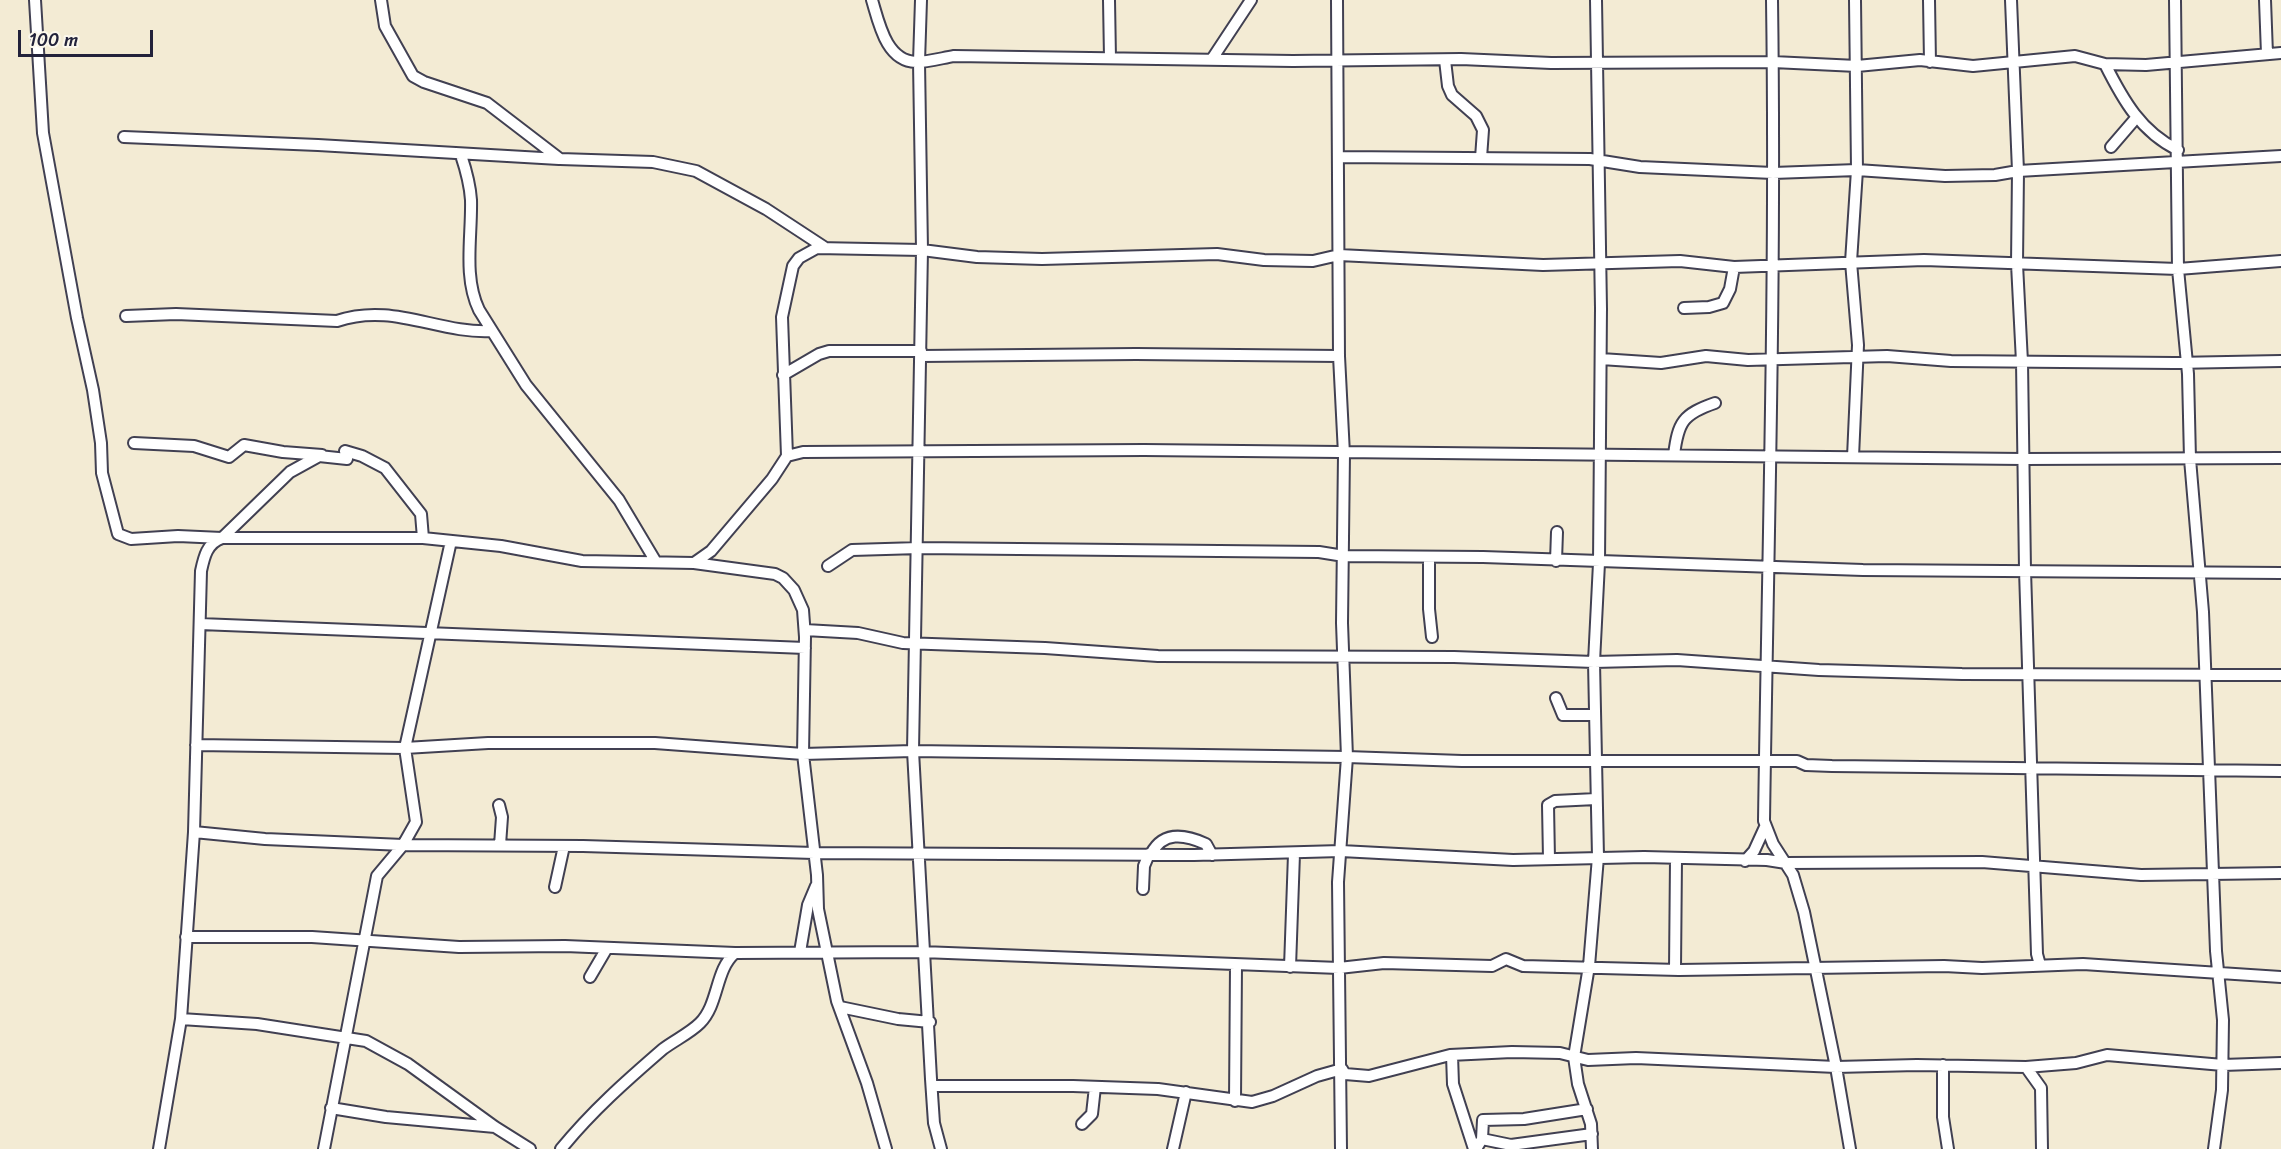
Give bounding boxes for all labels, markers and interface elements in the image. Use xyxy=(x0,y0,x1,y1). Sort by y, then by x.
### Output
scale bar xyxy=(21,18,156,56)
text: 100 m xyxy=(29,24,78,56)

